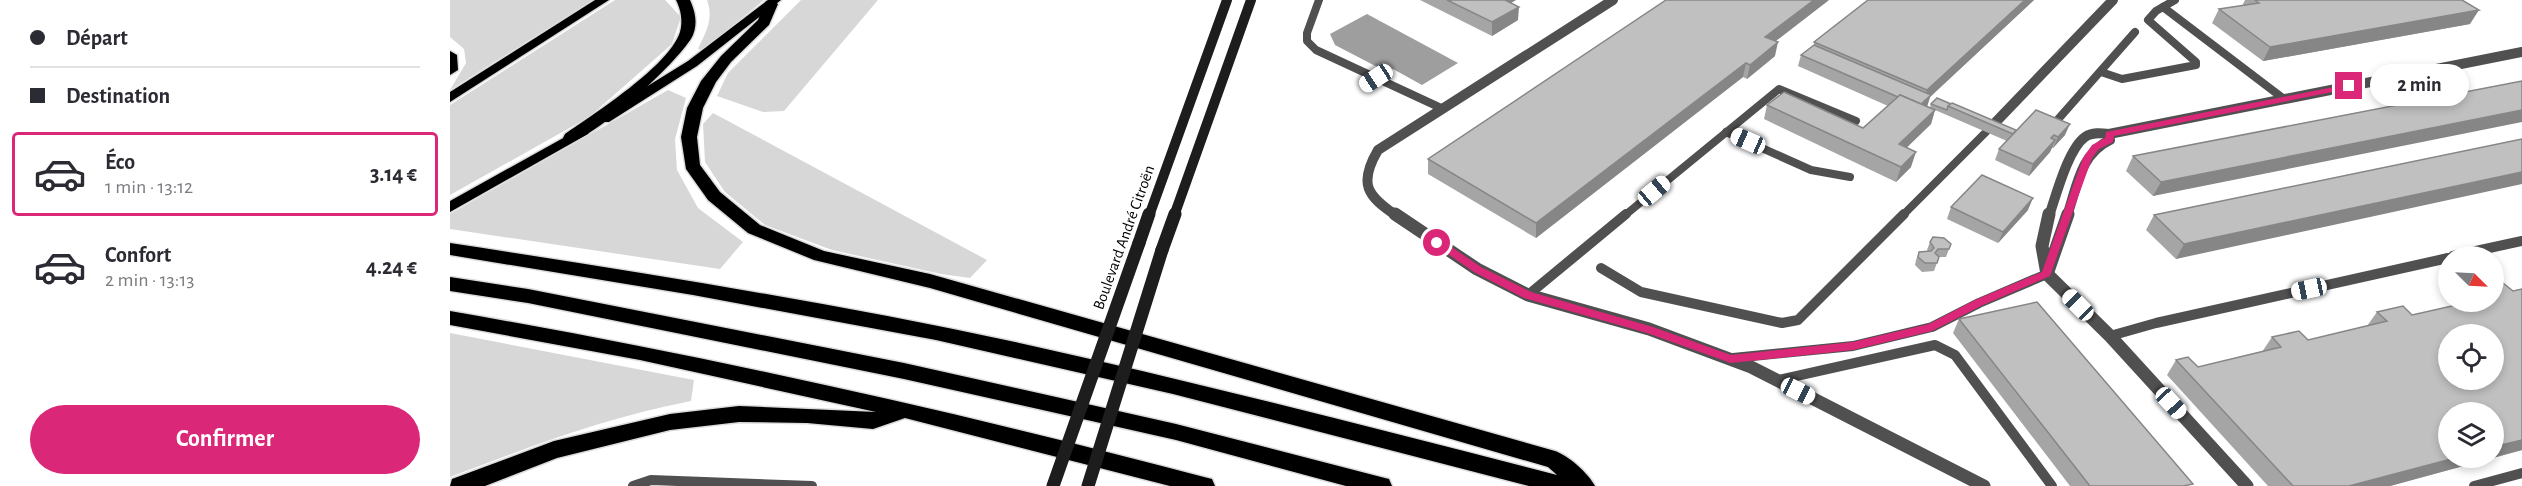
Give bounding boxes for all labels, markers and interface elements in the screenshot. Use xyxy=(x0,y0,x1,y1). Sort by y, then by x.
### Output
text: Départ xyxy=(66,27,128,49)
car xyxy=(1356,61,1396,95)
callout: 2 min xyxy=(2370,65,2469,107)
route end xyxy=(2335,72,2362,99)
text: 2 min xyxy=(2397,75,2442,95)
text: Destination xyxy=(66,85,170,107)
car xyxy=(1728,125,1768,157)
icon: car xyxy=(33,147,87,201)
text: Éco xyxy=(105,151,135,173)
text: 3.14 € xyxy=(370,163,417,185)
street label: Boulevard André Citroën xyxy=(1090,163,1158,312)
car xyxy=(1634,173,1674,209)
text: 1 min · 13:12 xyxy=(105,177,193,197)
route start xyxy=(1423,229,1450,256)
icon: car xyxy=(33,240,87,294)
text: Confort xyxy=(105,244,171,266)
north arrow xyxy=(2438,246,2504,312)
map controls xyxy=(2438,246,2504,468)
text: 4.24 € xyxy=(366,256,417,278)
text: 2 min · 13:13 xyxy=(105,270,195,290)
car xyxy=(2290,276,2328,302)
car xyxy=(2059,286,2097,324)
button: locate xyxy=(2438,324,2504,390)
car xyxy=(1778,375,1818,407)
car xyxy=(2152,384,2190,422)
button: layers xyxy=(2438,402,2504,468)
button: Confirmer xyxy=(30,405,420,474)

